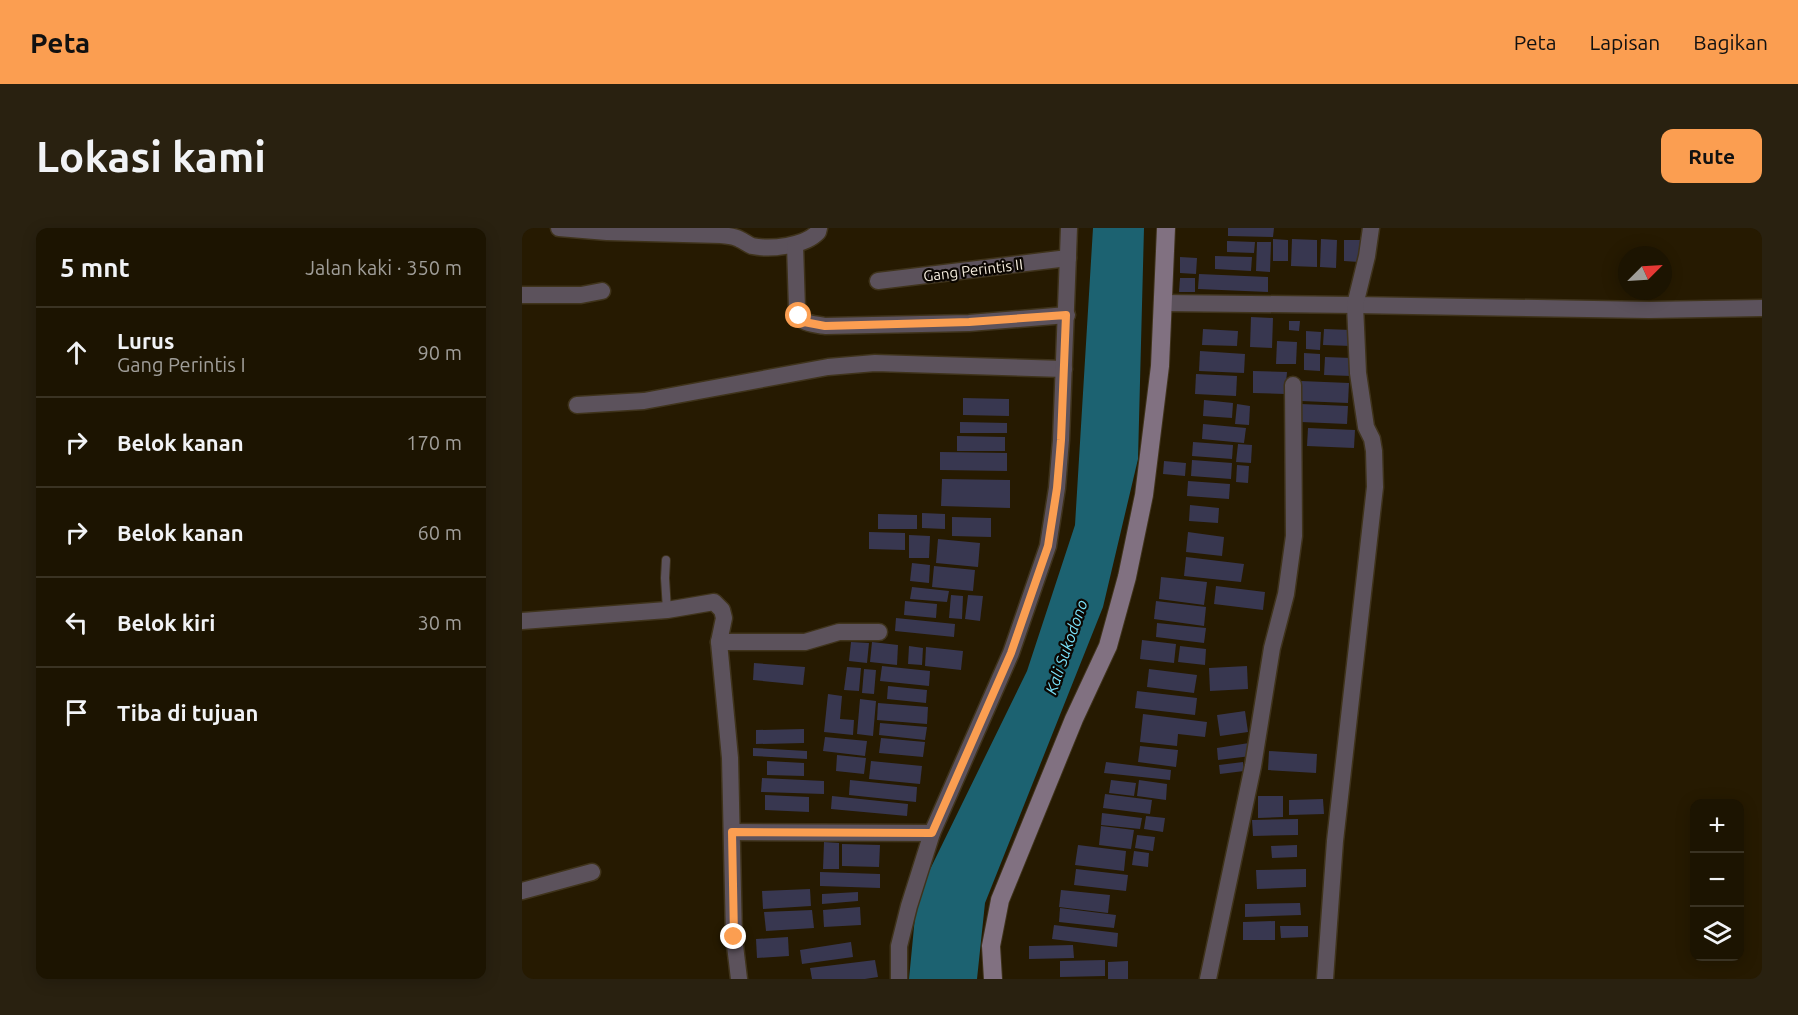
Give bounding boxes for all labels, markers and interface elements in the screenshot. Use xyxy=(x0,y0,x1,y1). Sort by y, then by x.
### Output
text: Peta xyxy=(30,27,90,58)
text: Peta xyxy=(1514,30,1557,54)
text: Lapisan xyxy=(1590,30,1660,54)
text: Bagikan xyxy=(1693,30,1768,54)
button: Rute xyxy=(1661,129,1762,183)
text: Lokasi kami xyxy=(36,133,266,180)
north arrow xyxy=(1618,246,1672,300)
text: 5 mnt xyxy=(60,253,130,282)
street label: Gang Perintis II xyxy=(922,255,1024,285)
text: Jalan kaki · 350 m xyxy=(305,256,462,279)
route start xyxy=(785,302,811,328)
text: Lurus xyxy=(117,328,174,353)
icon: ahead xyxy=(60,336,93,369)
text: 90 m xyxy=(418,341,462,364)
text: Gang Perintis I xyxy=(117,353,246,376)
icon: right xyxy=(60,426,93,459)
text: Belok kanan xyxy=(117,430,244,455)
text: 170 m xyxy=(406,431,462,454)
icon: right xyxy=(60,516,93,549)
text: Belok kanan xyxy=(117,520,244,545)
text: 60 m xyxy=(418,521,462,544)
water label: Kali Sukodono xyxy=(1041,597,1091,697)
icon: left xyxy=(60,606,93,639)
text: Belok kiri xyxy=(117,610,215,635)
text: 30 m xyxy=(418,611,462,634)
icon: arrive xyxy=(60,696,93,729)
text: Tiba di tujuan xyxy=(117,700,258,725)
map controls xyxy=(1690,799,1744,961)
button: + xyxy=(1690,799,1744,853)
button: − xyxy=(1690,853,1744,907)
button: layers xyxy=(1690,907,1744,961)
route end xyxy=(720,923,746,949)

